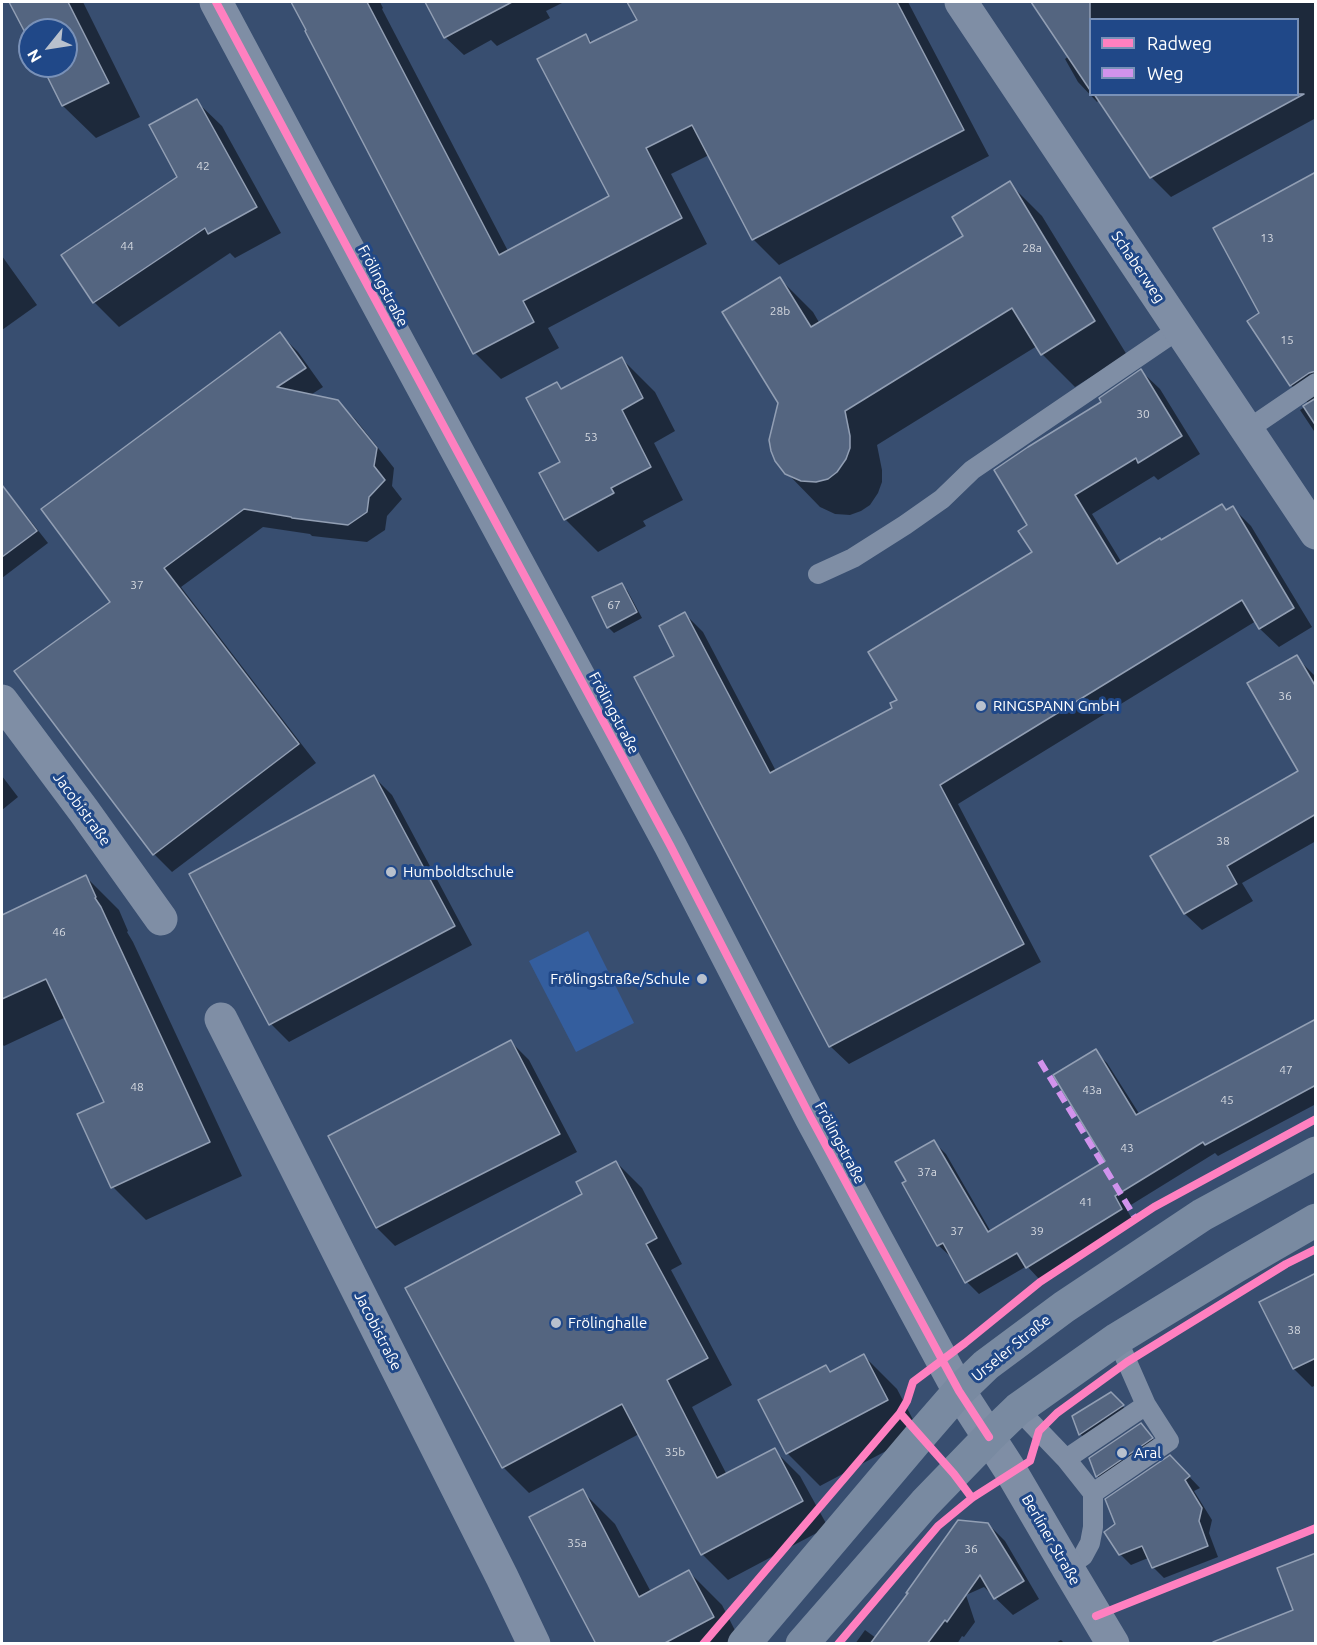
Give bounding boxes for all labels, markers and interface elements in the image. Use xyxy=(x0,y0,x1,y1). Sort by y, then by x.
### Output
north arrow xyxy=(18,18,78,78)
legend xyxy=(1089,18,1299,96)
text: Radweg xyxy=(1147,33,1212,53)
text: N xyxy=(23,46,45,66)
text: Weg xyxy=(1147,63,1184,83)
house number: 42 xyxy=(196,159,210,173)
street label: Schaberweg xyxy=(1107,228,1169,306)
house number: 13 xyxy=(1260,231,1274,245)
house number: 44 xyxy=(120,239,134,253)
house number: 28a xyxy=(1022,241,1042,255)
street label: Frölingstraße xyxy=(354,242,412,330)
house number: 28b xyxy=(770,304,790,318)
house number: 15 xyxy=(1280,333,1294,347)
house number: 30 xyxy=(1136,407,1150,421)
house number: 53 xyxy=(584,430,598,444)
house number: 37 xyxy=(130,578,144,592)
house number: 67 xyxy=(607,598,621,612)
street label: Frölingstraße xyxy=(585,669,643,757)
house number: 36 xyxy=(1278,689,1292,703)
place label: RINGSPANN GmbH xyxy=(993,697,1120,715)
marker: RINGSPANN GmbH xyxy=(974,699,988,713)
street label: Jacobistraße xyxy=(49,769,115,849)
house number: 38 xyxy=(1216,834,1230,848)
place label: Humboldtschule xyxy=(403,863,514,881)
marker: Humboldtschule xyxy=(384,865,398,879)
house number: 46 xyxy=(52,925,66,939)
place label: Frölingstraße/Schule xyxy=(550,970,690,988)
marker: Frölingstraße/Schule xyxy=(695,972,709,986)
house number: 47 xyxy=(1279,1063,1293,1077)
house number: 48 xyxy=(130,1080,144,1094)
house number: 43a xyxy=(1082,1083,1102,1097)
house number: 45 xyxy=(1220,1093,1234,1107)
street label: Frölingstraße xyxy=(811,1099,869,1187)
house number: 43 xyxy=(1120,1141,1134,1155)
house number: 37a xyxy=(917,1165,937,1179)
house number: 41 xyxy=(1079,1195,1093,1209)
house number: 37 xyxy=(950,1224,964,1238)
house number: 39 xyxy=(1030,1224,1044,1238)
street label: Jacobistraße xyxy=(350,1288,406,1374)
street label: Urseler Straße xyxy=(968,1311,1054,1385)
place label: Frölinghalle xyxy=(568,1314,647,1332)
marker: Frölinghalle xyxy=(549,1316,563,1330)
house number: 38 xyxy=(1287,1323,1301,1337)
place label: Aral xyxy=(1134,1444,1161,1462)
house number: 35b xyxy=(665,1445,685,1459)
marker: Aral xyxy=(1115,1446,1129,1460)
street label: Berliner Straße xyxy=(1018,1492,1084,1588)
house number: 35a xyxy=(567,1536,587,1550)
house number: 36 xyxy=(964,1542,978,1556)

